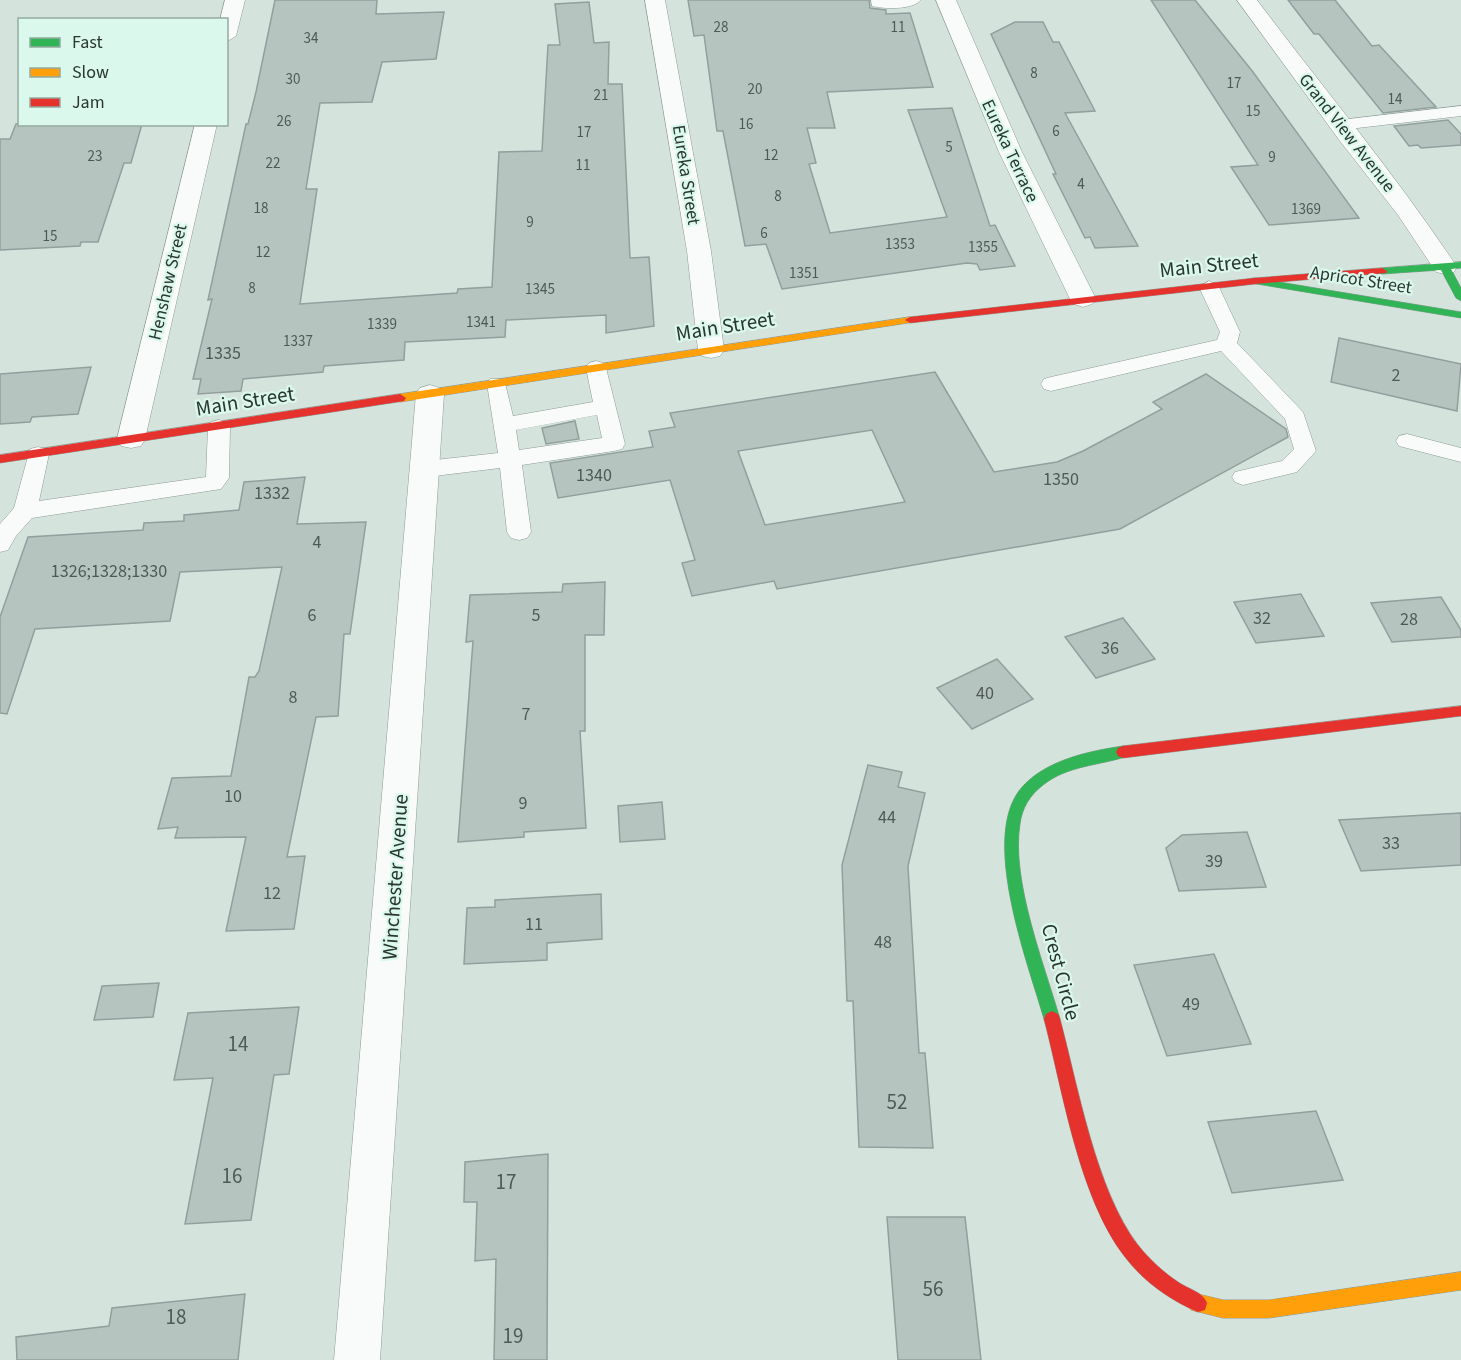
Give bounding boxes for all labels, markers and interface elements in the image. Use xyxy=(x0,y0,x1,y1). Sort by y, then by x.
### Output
house number: 28 xyxy=(714,17,728,38)
house number: 11 xyxy=(891,17,905,38)
legend xyxy=(18,18,228,126)
house number: 34 xyxy=(304,28,319,49)
text: Fast xyxy=(72,30,103,55)
text: Slow xyxy=(72,60,109,85)
house number: 8 xyxy=(1030,63,1038,84)
street label: Grand View Avenue xyxy=(1293,68,1401,198)
house number: 30 xyxy=(286,69,300,90)
house number: 17 xyxy=(1227,73,1241,94)
house number: 20 xyxy=(748,79,762,100)
house number: 21 xyxy=(594,85,608,106)
house number: 14 xyxy=(1388,89,1403,110)
text: Jam xyxy=(72,90,105,115)
street label: Eureka Terrace xyxy=(975,95,1045,207)
house number: 15 xyxy=(1246,101,1260,122)
house number: 26 xyxy=(277,111,291,132)
house number: 16 xyxy=(739,114,753,135)
house number: 6 xyxy=(1052,121,1060,142)
house number: 17 xyxy=(577,122,591,143)
street label: Eureka Street xyxy=(666,123,706,227)
house number: 5 xyxy=(945,137,953,158)
house number: 12 xyxy=(764,145,778,166)
house number: 23 xyxy=(88,146,102,167)
house number: 9 xyxy=(1268,147,1276,168)
house number: 22 xyxy=(266,153,280,174)
house number: 11 xyxy=(576,155,590,176)
house number: 4 xyxy=(1077,174,1085,195)
house number: 8 xyxy=(774,186,782,207)
house number: 18 xyxy=(254,198,268,219)
house number: 1369 xyxy=(1291,199,1321,220)
house number: 9 xyxy=(526,212,534,233)
street label: Henshaw Street xyxy=(142,221,194,343)
house number: 6 xyxy=(760,223,768,244)
house number: 15 xyxy=(43,226,57,247)
house number: 1353 xyxy=(885,234,915,255)
house number: 1355 xyxy=(968,237,998,258)
house number: 12 xyxy=(256,242,270,263)
street label: Main Street xyxy=(1158,245,1260,285)
street label: Apricot Street xyxy=(1308,260,1414,300)
house number: 1351 xyxy=(789,263,819,284)
house number: 8 xyxy=(248,278,256,299)
house number: 1345 xyxy=(525,279,555,300)
street label: Main Street xyxy=(674,303,776,349)
house number: 1341 xyxy=(466,312,496,333)
house number: 1339 xyxy=(367,314,397,335)
house number: 1337 xyxy=(283,331,313,352)
house number: 1335 xyxy=(205,341,241,366)
house number: 2 xyxy=(1392,363,1401,388)
street label: Main Street xyxy=(194,378,296,424)
house number: 1340 xyxy=(576,463,612,488)
house number: 1350 xyxy=(1043,467,1079,492)
house number: 1332 xyxy=(254,481,290,506)
house number: 4 xyxy=(313,530,322,555)
house number: 1326;1328;1330 xyxy=(51,559,167,584)
house number: 6 xyxy=(308,603,317,628)
house number: 5 xyxy=(532,603,541,628)
house number: 32 xyxy=(1253,606,1271,631)
house number: 28 xyxy=(1400,607,1418,632)
house number: 36 xyxy=(1101,636,1119,661)
house number: 40 xyxy=(976,681,994,706)
house number: 8 xyxy=(289,685,298,710)
house number: 7 xyxy=(522,702,531,727)
house number: 10 xyxy=(224,784,242,809)
house number: 9 xyxy=(519,791,528,816)
street label: Winchester Avenue xyxy=(374,793,416,961)
house number: 44 xyxy=(878,805,896,830)
house number: 33 xyxy=(1382,831,1400,856)
house number: 39 xyxy=(1205,849,1223,874)
house number: 12 xyxy=(263,881,281,906)
house number: 11 xyxy=(525,912,543,937)
street label: Crest Circle xyxy=(1034,920,1088,1024)
house number: 48 xyxy=(874,930,892,955)
house number: 49 xyxy=(1182,992,1200,1017)
house number: 14 xyxy=(228,1029,248,1059)
house number: 52 xyxy=(887,1087,907,1117)
house number: 16 xyxy=(222,1161,242,1191)
house number: 17 xyxy=(496,1167,516,1197)
house number: 56 xyxy=(923,1274,943,1304)
house number: 18 xyxy=(166,1302,186,1332)
house number: 19 xyxy=(503,1321,523,1351)

